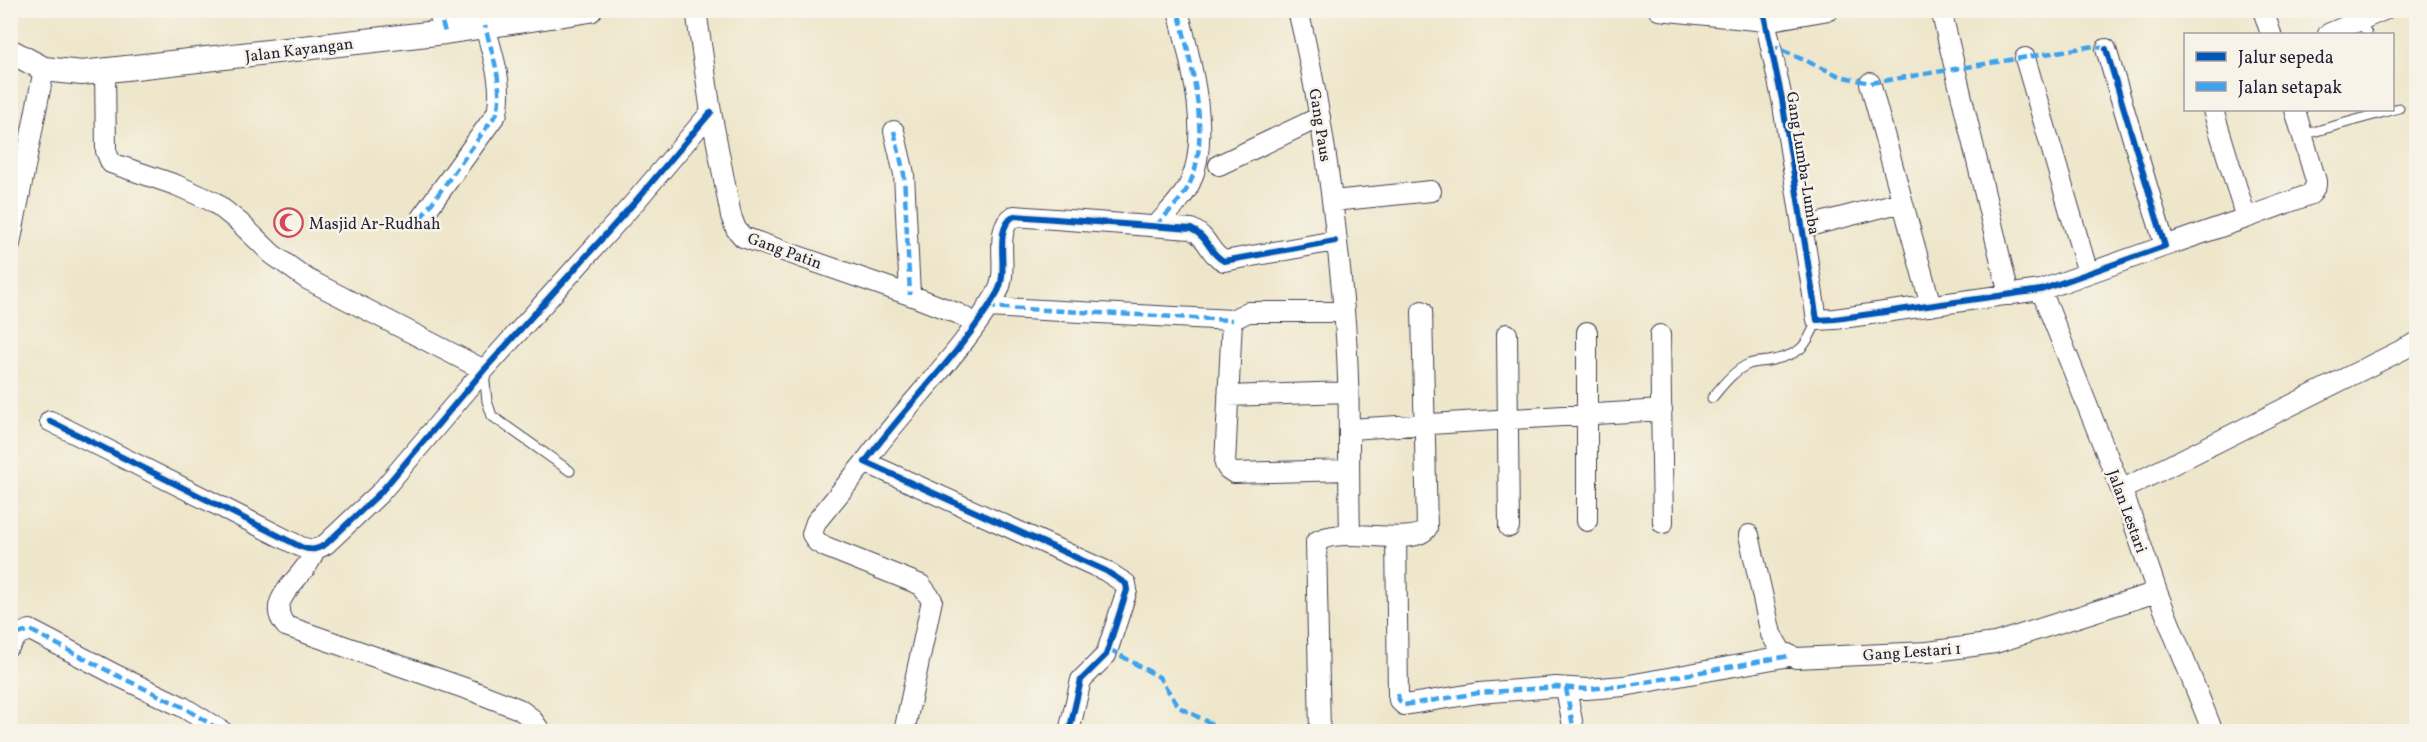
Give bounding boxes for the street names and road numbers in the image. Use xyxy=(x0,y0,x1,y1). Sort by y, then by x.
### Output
street label: Jalan Kayangan xyxy=(244,33,355,69)
street label: Gang Paus xyxy=(1302,87,1336,164)
street label: Gang Lumba-Lumba xyxy=(1780,90,1824,236)
street label: Gang Patin xyxy=(744,228,825,275)
street label: Jalan Lestari xyxy=(2101,467,2151,557)
street label: Gang Lestari 1 xyxy=(1862,639,1962,667)

